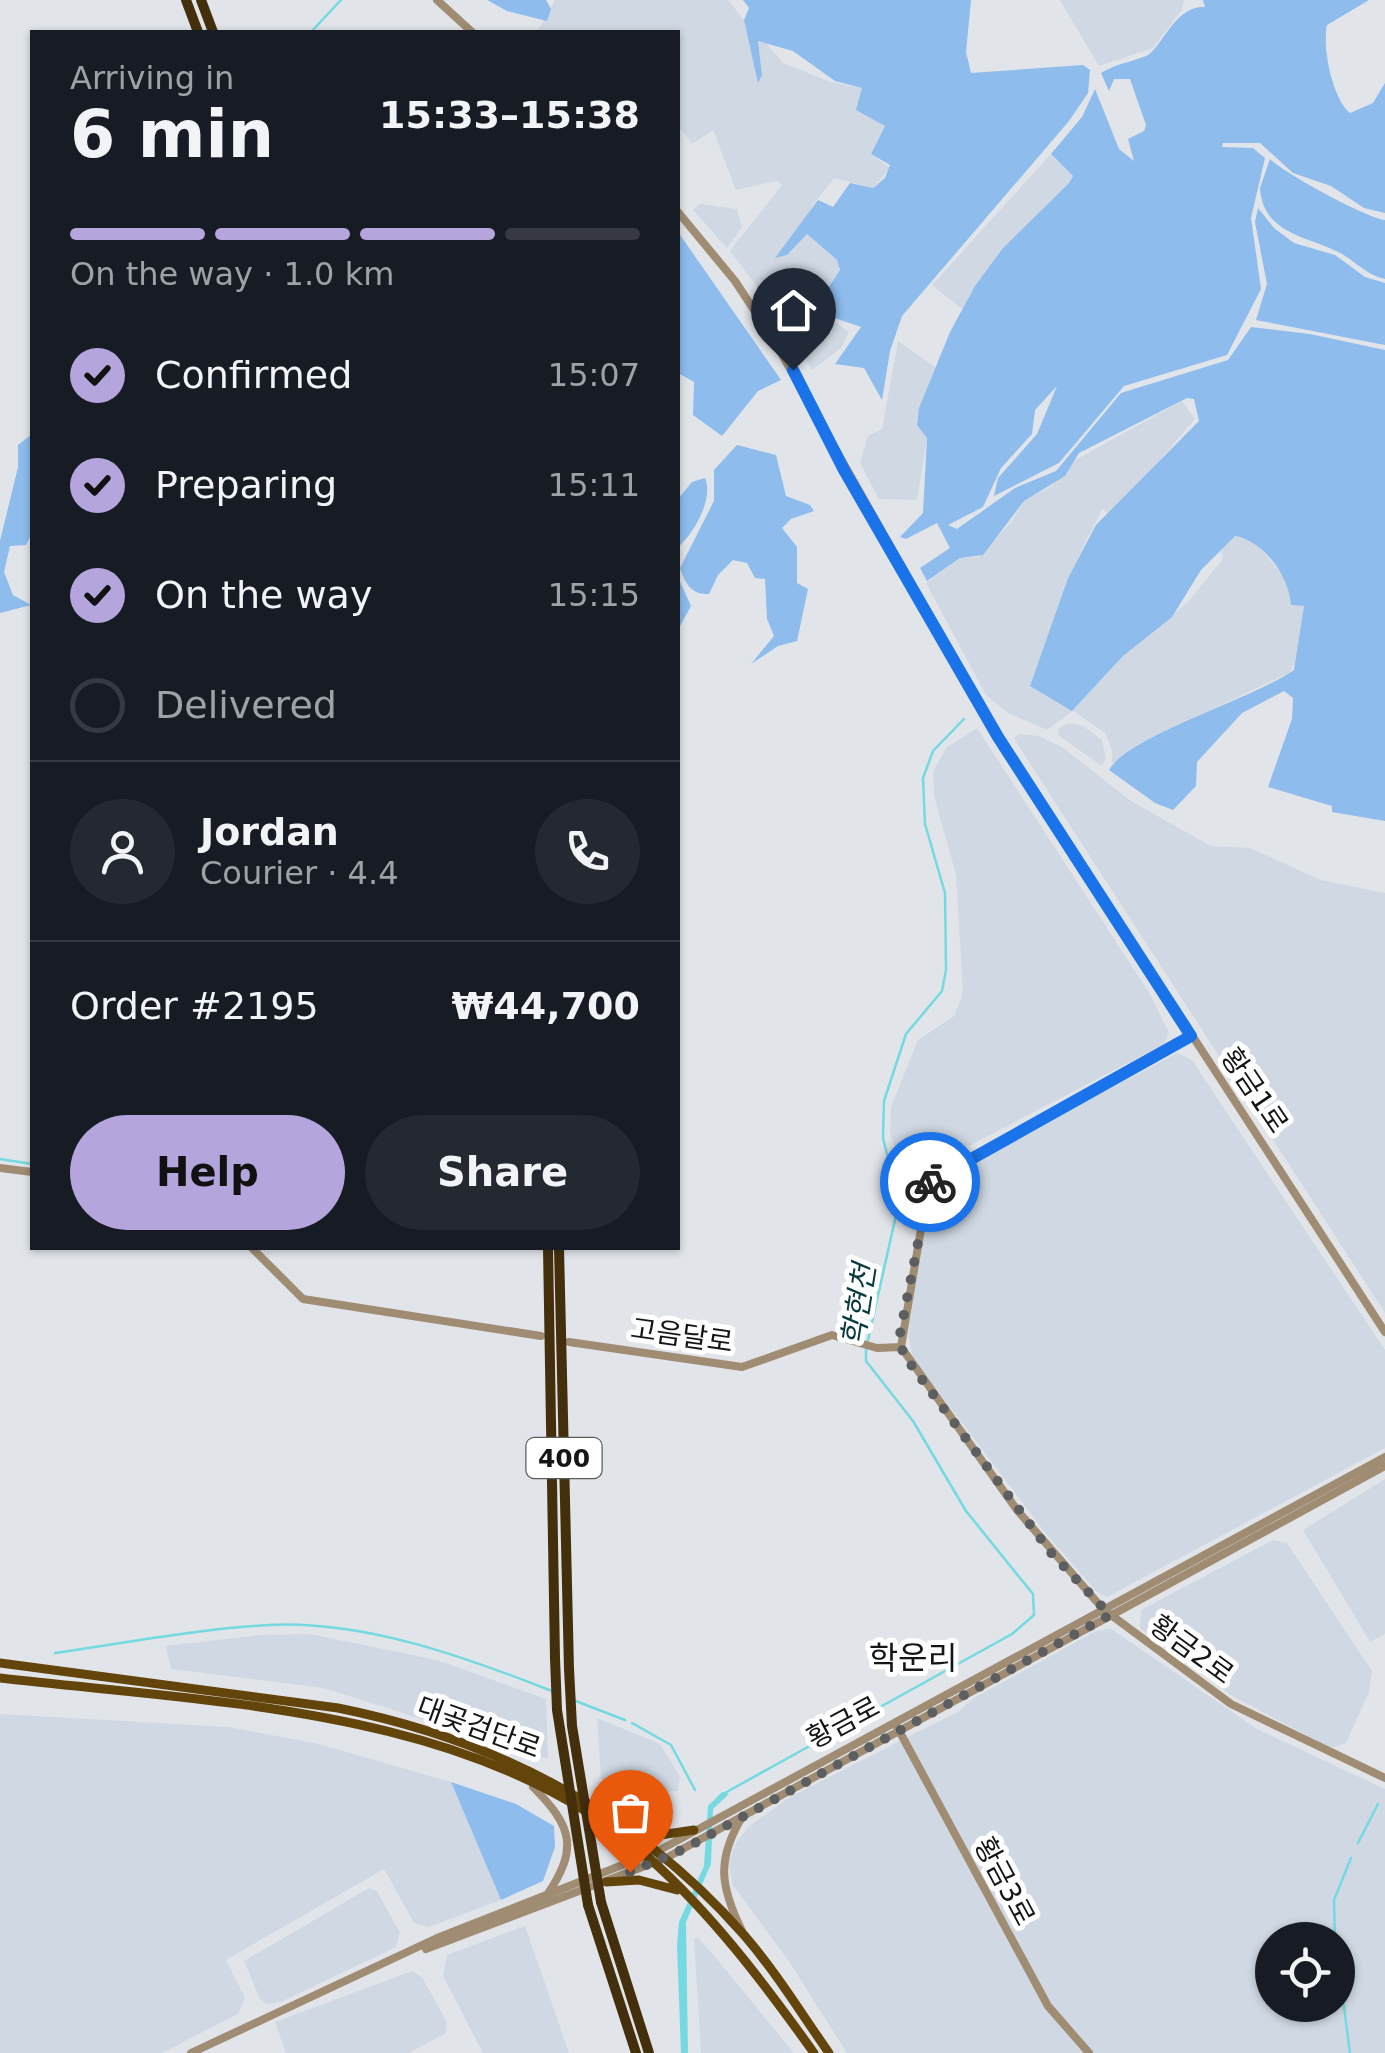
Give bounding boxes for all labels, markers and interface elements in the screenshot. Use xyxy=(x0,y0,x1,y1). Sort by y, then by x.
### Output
text: Arriving in xyxy=(70,59,234,97)
text: 15:33–15:38 xyxy=(379,93,640,137)
text: 6 min xyxy=(70,97,274,172)
text: On the way · 1.0 km xyxy=(70,255,394,293)
pin xyxy=(751,268,836,371)
icon: home xyxy=(766,283,821,338)
icon: check xyxy=(70,348,125,403)
text: Confirmed xyxy=(155,353,352,397)
text: 15:07 xyxy=(548,356,640,394)
icon: check xyxy=(70,458,125,513)
text: Preparing xyxy=(155,463,337,507)
text: 15:11 xyxy=(548,466,640,504)
icon: check xyxy=(70,568,125,623)
text: On the way xyxy=(155,573,372,617)
text: 15:15 xyxy=(548,576,640,614)
text: Delivered xyxy=(155,683,337,727)
button: person xyxy=(70,799,175,904)
button: phone xyxy=(535,799,640,904)
text: Jordan xyxy=(200,810,339,854)
text: Courier · 4.4 xyxy=(200,854,399,892)
text: Order #2195 xyxy=(70,984,319,1028)
text: ₩44,700 xyxy=(451,984,640,1028)
street label: 황금1로 xyxy=(1214,1042,1295,1139)
button: Help xyxy=(70,1115,345,1230)
button: Share xyxy=(365,1115,640,1230)
courier xyxy=(880,1132,980,1232)
icon: bike xyxy=(903,1155,958,1210)
water label: 학현천 xyxy=(835,1258,883,1349)
street label: 고음달로 xyxy=(629,1312,735,1359)
road number: 400 xyxy=(526,1438,602,1478)
street label: 황금2로 xyxy=(1144,1608,1240,1691)
district label: 학운리 xyxy=(869,1639,957,1677)
street label: 대곶검단로 xyxy=(413,1690,545,1765)
street label: 황금로 xyxy=(801,1690,885,1755)
pin xyxy=(588,1770,673,1873)
icon: bag xyxy=(603,1785,658,1840)
street label: 황금3로 xyxy=(968,1832,1041,1931)
map controls xyxy=(1255,1922,1355,2022)
button: locate xyxy=(1255,1922,1355,2022)

